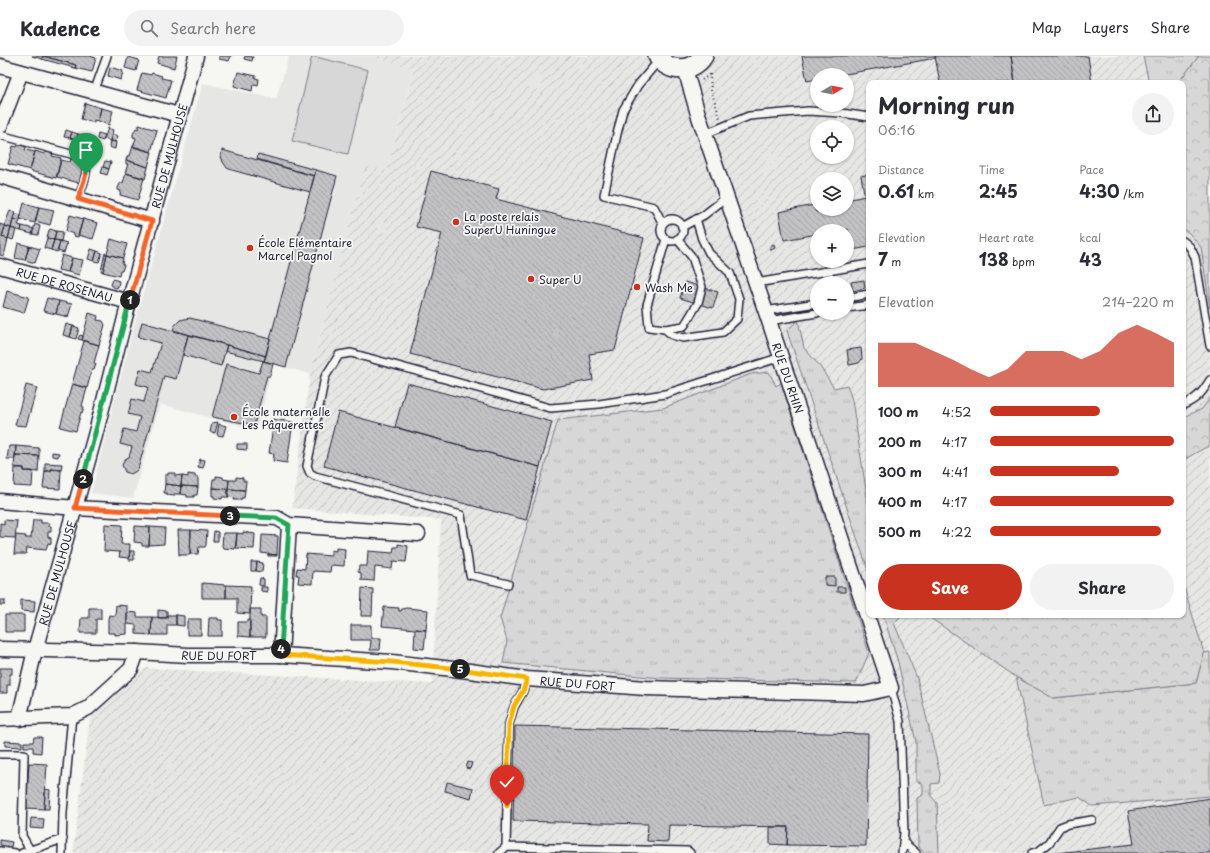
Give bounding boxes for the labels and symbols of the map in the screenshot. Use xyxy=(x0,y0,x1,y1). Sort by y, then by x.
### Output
north arrow xyxy=(810,68,854,112)
street label: RUE DE MULHOUSE xyxy=(146,101,191,210)
pin xyxy=(69,133,103,174)
place label: La poste relais SuperU Huningue xyxy=(464,208,556,238)
marker: La poste relais SuperU Huningue xyxy=(451,217,461,227)
place label: École Elémentaire Marcel Pagnol xyxy=(258,234,352,264)
marker: École Elémentaire Marcel Pagnol xyxy=(245,243,255,253)
street label: RUE DE ROSENAU xyxy=(14,262,115,306)
place label: Super U xyxy=(539,271,582,288)
marker: Super U xyxy=(526,274,536,284)
place label: Wash Me xyxy=(645,279,693,296)
marker: Wash Me xyxy=(632,282,642,292)
pin: 1 xyxy=(120,290,140,310)
street label: RUE DU RHIN xyxy=(768,340,808,416)
place label: École maternelle Les Pâquerettes xyxy=(242,403,330,433)
marker: École maternelle Les Pâquerettes xyxy=(229,412,239,422)
pin: 2 xyxy=(73,469,93,489)
pin: 3 xyxy=(220,506,240,526)
street label: RUE DE MULHOUSE xyxy=(34,518,79,627)
pin: 4 xyxy=(271,639,291,659)
street label: RUE DU FORT xyxy=(181,646,257,664)
pin: 5 xyxy=(450,659,470,679)
street label: RUE DU FORT xyxy=(539,671,616,694)
pin xyxy=(490,765,524,806)

